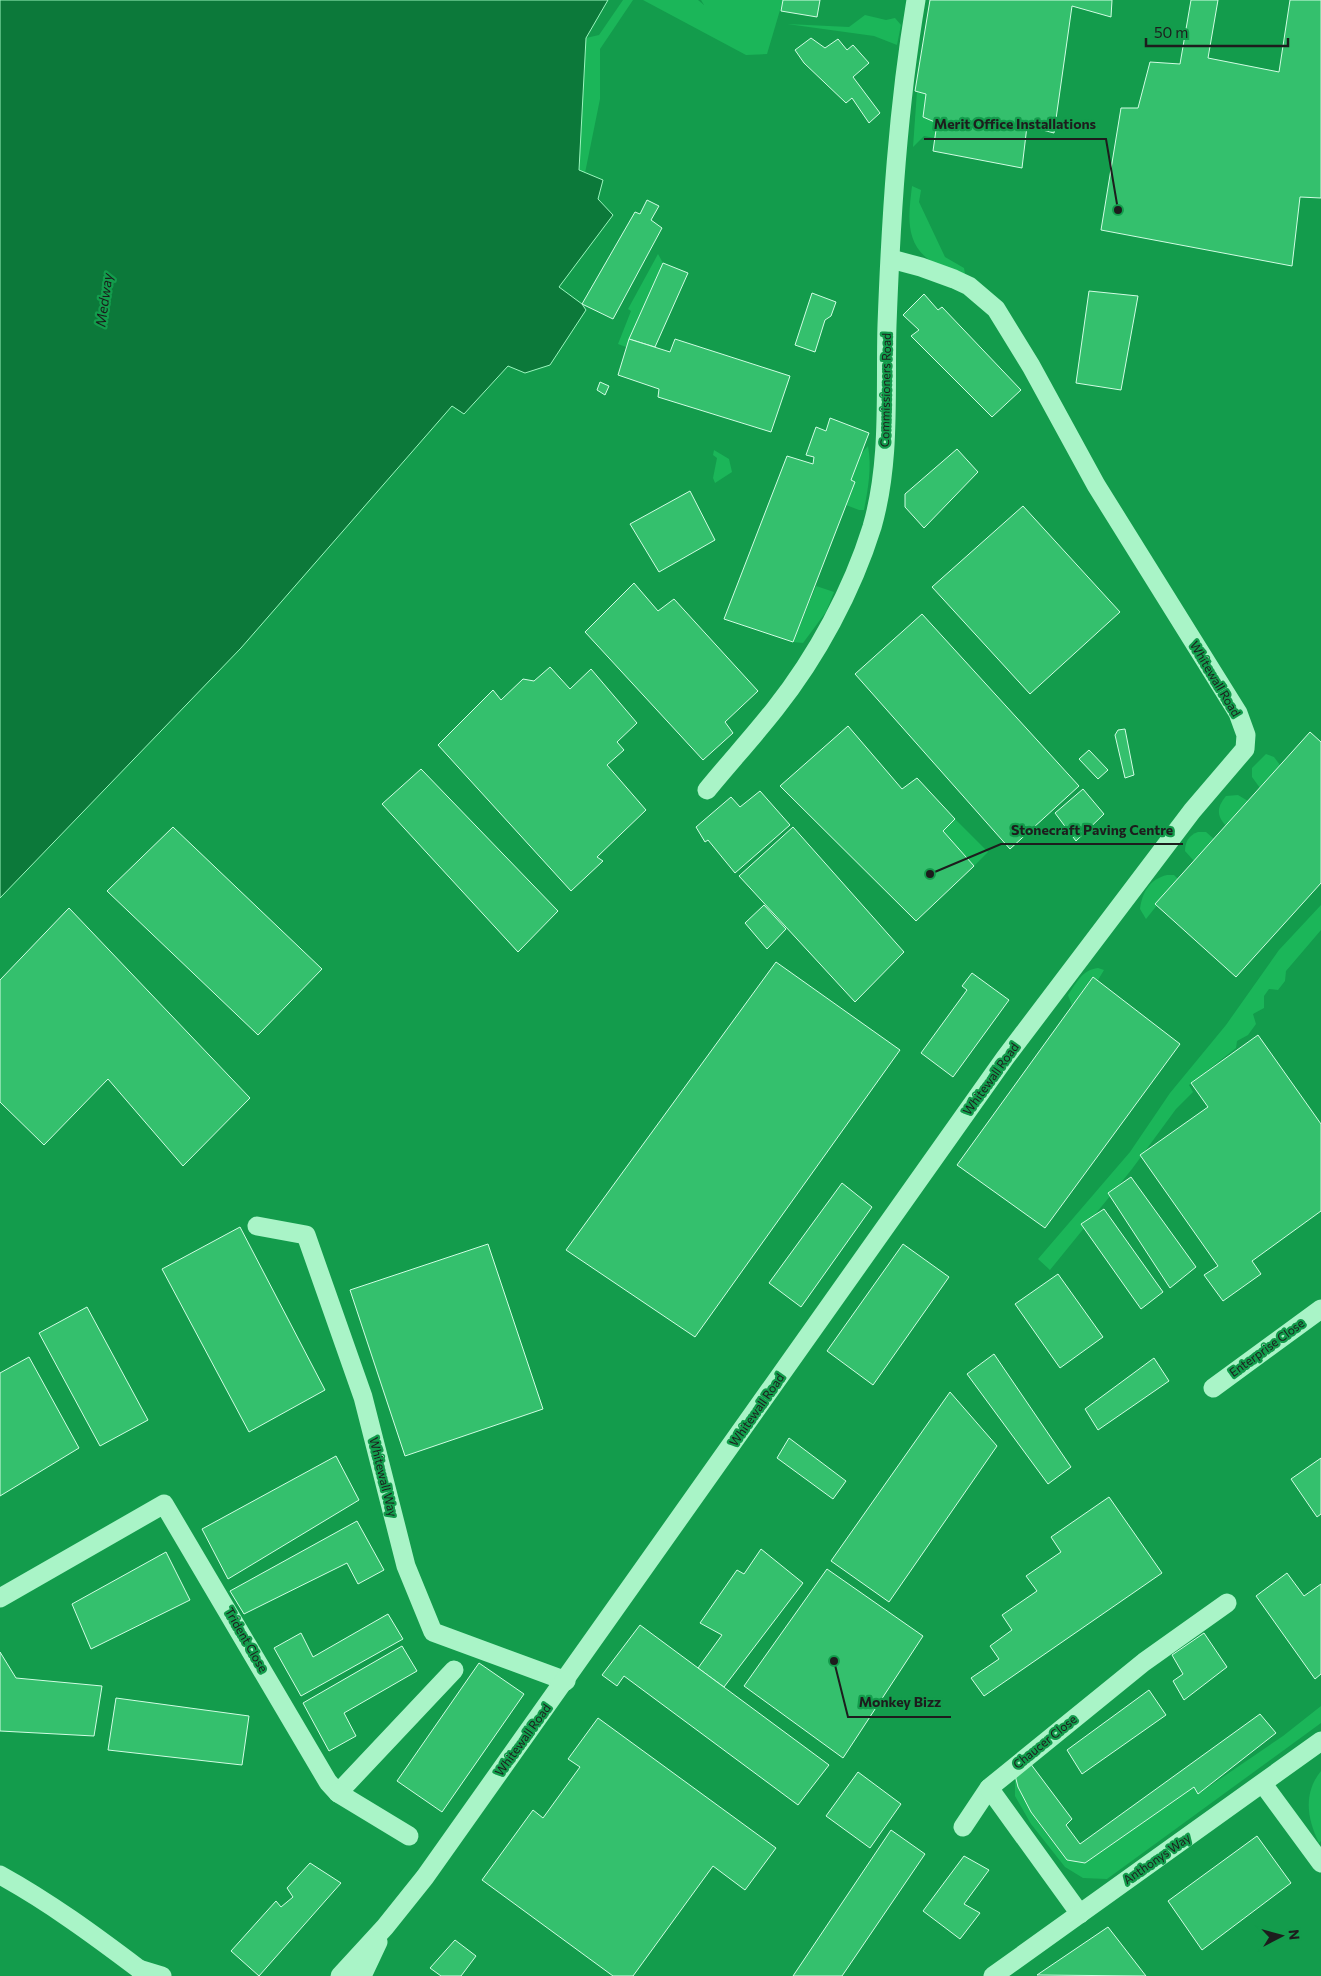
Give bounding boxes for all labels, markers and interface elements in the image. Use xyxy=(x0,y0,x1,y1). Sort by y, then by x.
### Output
scale bar xyxy=(1146,15,1288,47)
text: 50 m xyxy=(1154,23,1188,41)
callout: Merit Office Installations xyxy=(924,110,1106,139)
text: Merit Office Installations xyxy=(934,115,1097,132)
water label: Medway xyxy=(91,271,116,328)
street label: Commissioners Road xyxy=(877,333,893,447)
street label: Whitewall Road xyxy=(1188,638,1244,719)
callout: Stonecraft Paving Centre xyxy=(1001,815,1183,844)
text: Stonecraft Paving Centre xyxy=(1011,821,1173,838)
street label: Whitewall Road xyxy=(959,1040,1021,1117)
street label: Enterprise Close xyxy=(1226,1315,1307,1379)
street label: Whitewall Road xyxy=(726,1370,786,1448)
street label: Whitewall Way xyxy=(367,1436,401,1518)
street label: Trident Close xyxy=(223,1605,271,1674)
callout: Monkey Bizz xyxy=(848,1688,951,1717)
text: Monkey Bizz xyxy=(859,1693,941,1710)
street label: Whitewall Road xyxy=(491,1701,553,1778)
street label: Chaucer Close xyxy=(1010,1711,1079,1771)
street label: Anthonys Way xyxy=(1120,1830,1193,1886)
north arrow xyxy=(1256,1911,1306,1961)
text: N xyxy=(1285,1928,1303,1941)

